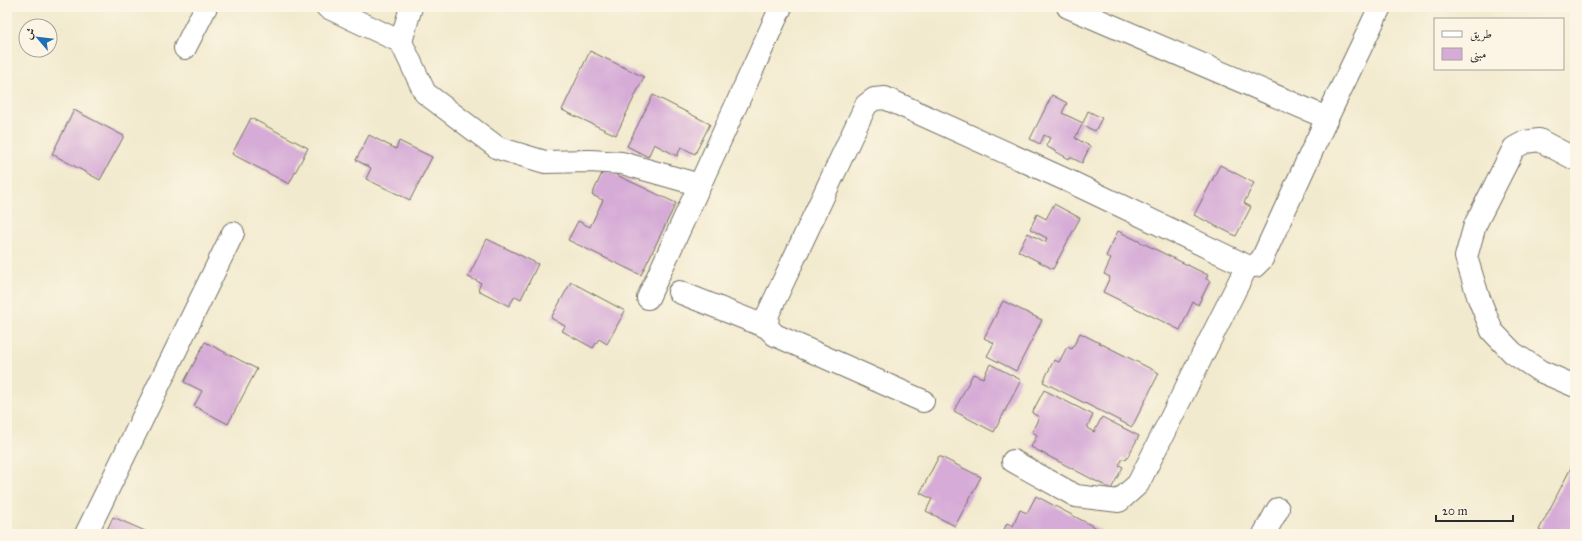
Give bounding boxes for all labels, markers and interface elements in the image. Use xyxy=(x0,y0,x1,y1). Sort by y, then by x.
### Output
north arrow xyxy=(18,18,58,58)
legend xyxy=(1434,18,1564,70)
text: ش xyxy=(21,26,38,41)
text: طريق xyxy=(1470,27,1492,42)
text: مبنى xyxy=(1470,47,1486,63)
scale bar xyxy=(1436,497,1513,523)
text: 20 m xyxy=(1442,504,1468,518)

